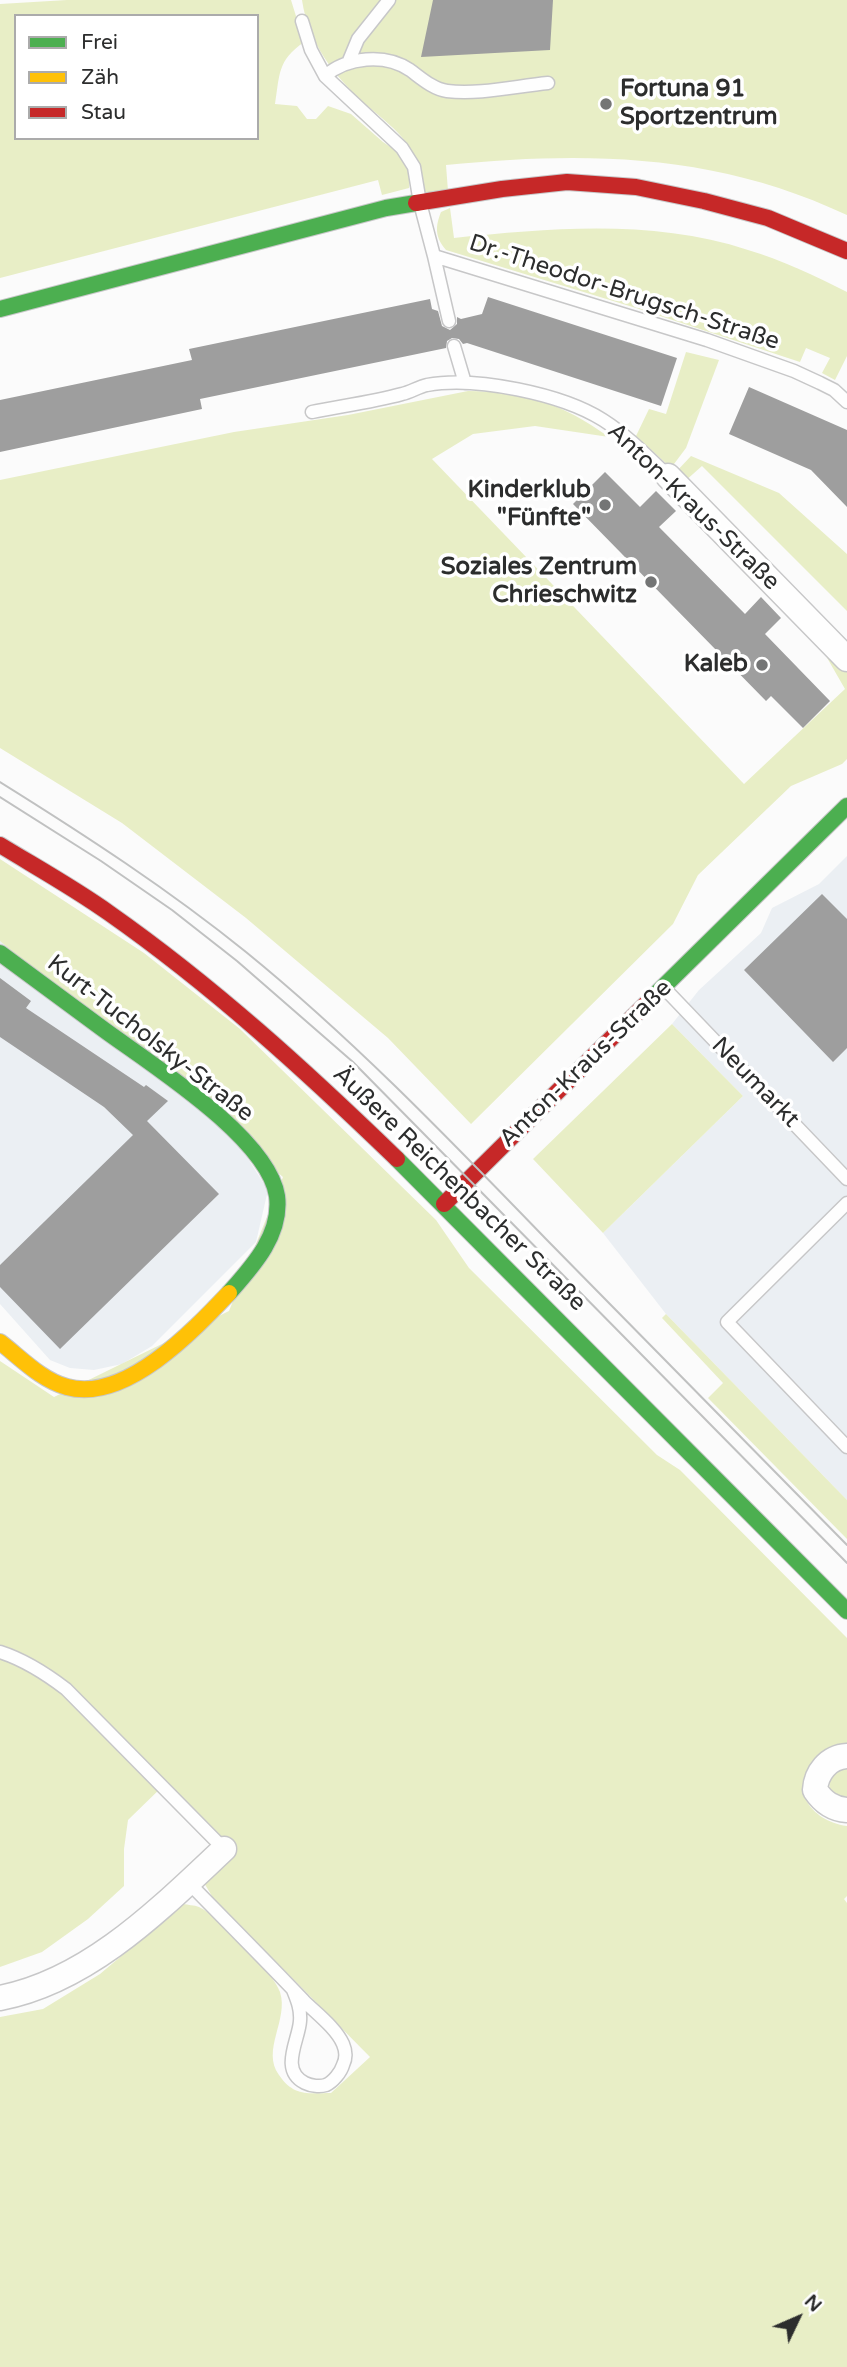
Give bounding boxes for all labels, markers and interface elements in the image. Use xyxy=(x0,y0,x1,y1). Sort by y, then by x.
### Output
legend xyxy=(14,14,259,140)
text: Frei xyxy=(81,30,118,55)
text: Zäh xyxy=(81,65,119,90)
place label: Fortuna 91 Sportzentrum xyxy=(620,76,778,132)
marker: Fortuna 91 Sportzentrum xyxy=(598,96,614,112)
text: Stau xyxy=(81,100,126,125)
street label: Dr.-Theodor-Brugsch-Straße xyxy=(465,229,783,357)
street label: Anton-Kraus-Straße xyxy=(601,417,785,597)
place label: Kinderklub "Fünfte" xyxy=(468,477,591,533)
marker: Kinderklub "Fünfte" xyxy=(597,497,613,513)
place label: Soziales Zentrum Chrieschwitz xyxy=(441,554,637,610)
marker: Soziales Zentrum Chrieschwitz xyxy=(643,574,659,590)
place label: Kaleb xyxy=(684,651,748,679)
marker: Kaleb xyxy=(754,657,770,673)
street label: Kurt-Tucholsky-Straße xyxy=(41,949,259,1129)
street label: Anton-Kraus-Straße xyxy=(494,974,678,1154)
street label: Neumarkt xyxy=(705,1032,805,1134)
street label: Äußere Reichenbacher Straße xyxy=(326,1060,592,1318)
north arrow xyxy=(763,2283,833,2353)
text: N xyxy=(800,2290,826,2317)

